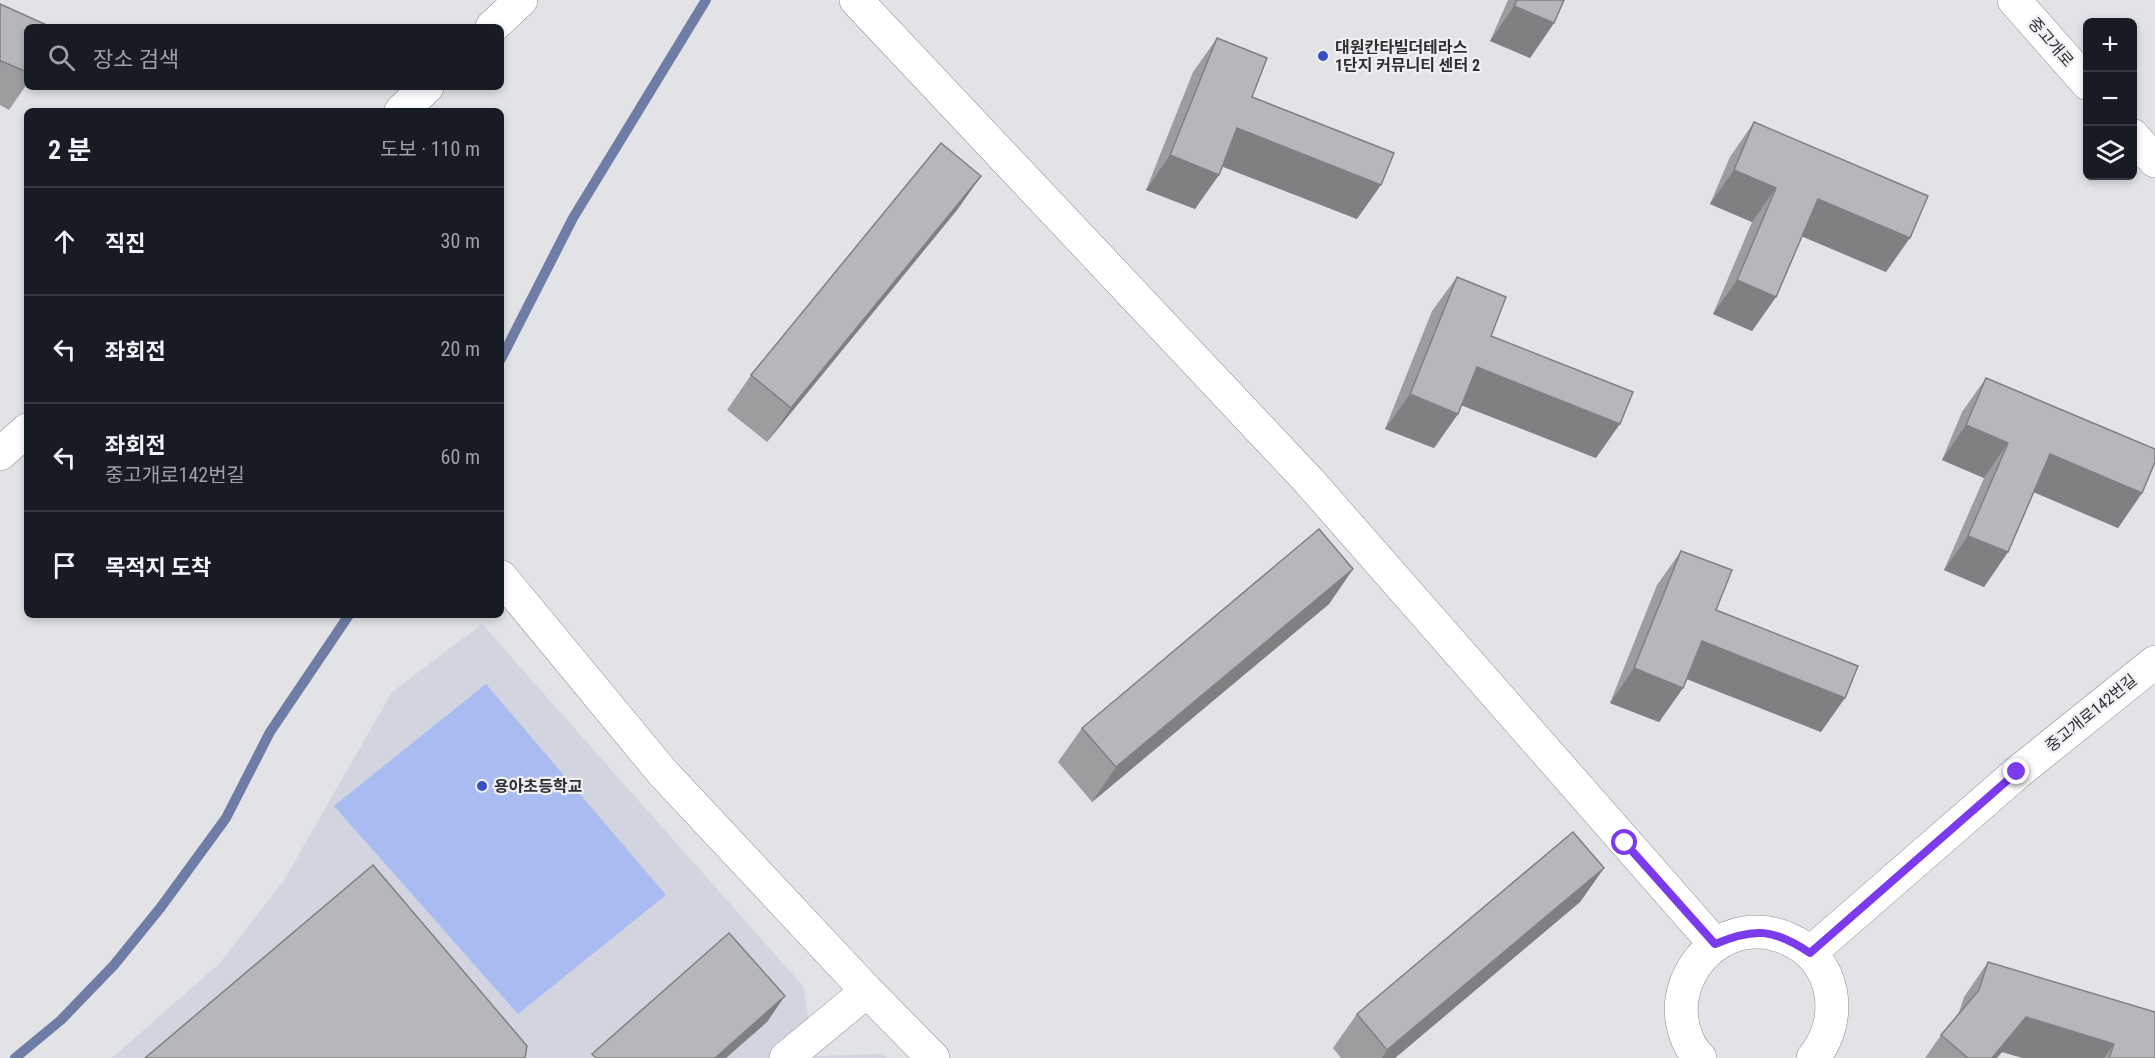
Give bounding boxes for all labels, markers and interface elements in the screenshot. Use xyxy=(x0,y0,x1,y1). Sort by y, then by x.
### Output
street label: 중고개로 xyxy=(2025,14,2078,71)
map controls xyxy=(2083,18,2137,180)
button: + xyxy=(2083,18,2137,72)
search box xyxy=(24,24,504,90)
place label: 대원칸타빌더테라스 1단지 커뮤니티 센터 2 xyxy=(1335,38,1480,75)
icon: search xyxy=(45,41,78,74)
text: 장소 검색 xyxy=(93,47,179,72)
marker: 대원칸타빌더테라스 1단지 커뮤니티 센터 2 xyxy=(1316,49,1330,63)
button: − xyxy=(2083,72,2137,126)
button: layers xyxy=(2083,126,2137,180)
text: 2 분 xyxy=(48,135,91,165)
text: 도보 · 110 m xyxy=(380,137,480,161)
icon: ahead xyxy=(48,225,81,258)
text: 30 m xyxy=(441,229,480,253)
text: 직진 xyxy=(105,231,145,256)
icon: left xyxy=(48,333,81,366)
text: 20 m xyxy=(441,337,480,361)
text: 좌회전 xyxy=(105,339,166,364)
text: 좌회전 xyxy=(105,433,166,458)
icon: left xyxy=(48,441,81,474)
text: 60 m xyxy=(441,445,480,469)
text: 중고개로142번길 xyxy=(105,463,245,487)
icon: arrive xyxy=(48,549,81,582)
text: 목적지 도착 xyxy=(105,555,211,580)
street label: 중고개로142번길 xyxy=(2041,670,2141,756)
route end xyxy=(2003,758,2029,784)
place label: 용아초등학교 xyxy=(494,777,583,796)
marker: 용아초등학교 xyxy=(475,779,489,793)
route start xyxy=(1611,829,1637,855)

